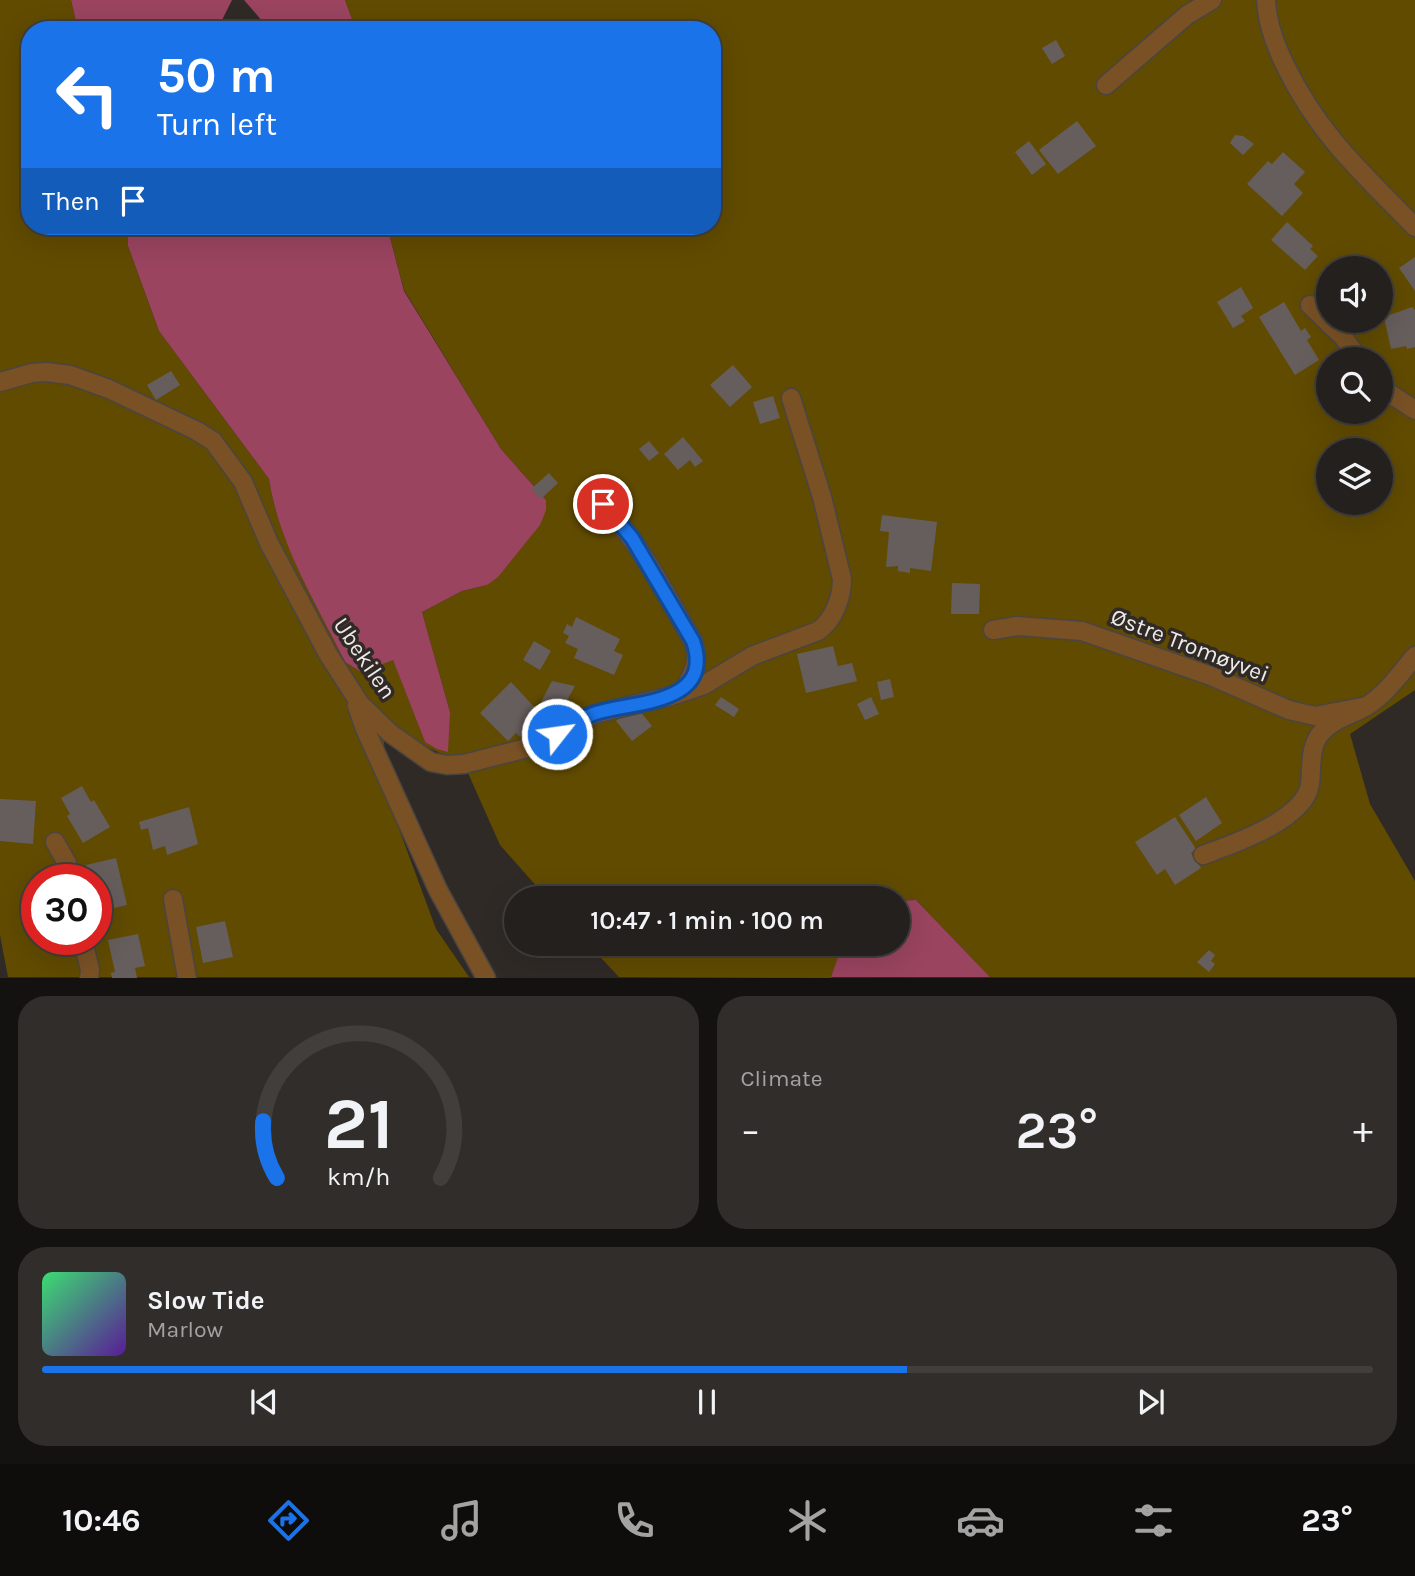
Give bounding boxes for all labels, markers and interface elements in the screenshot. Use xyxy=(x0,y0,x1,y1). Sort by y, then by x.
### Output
text: 50 m xyxy=(157,47,275,104)
icon: left xyxy=(42,49,133,140)
text: Turn left xyxy=(157,106,277,143)
icon: arrive xyxy=(114,182,152,220)
text: Then xyxy=(42,186,100,217)
map controls xyxy=(1316,256,1393,515)
button: sound xyxy=(1316,256,1393,333)
button: search xyxy=(1316,347,1393,424)
button: layers xyxy=(1316,438,1393,515)
pin xyxy=(573,474,633,534)
icon: arrive xyxy=(584,485,622,523)
street label: Østre Tromøyvei xyxy=(1107,603,1273,688)
street label: Ubekilen xyxy=(328,612,402,704)
position arrow xyxy=(520,697,594,771)
speed limit sign: 30 xyxy=(21,864,112,955)
text: 10:47 · 1 min · 100 m xyxy=(590,905,824,936)
text: Climate xyxy=(741,1065,823,1092)
text: 21 xyxy=(323,1082,393,1167)
text: 23° xyxy=(1016,1100,1098,1161)
text: − xyxy=(741,1108,760,1153)
text: + xyxy=(1353,1108,1373,1153)
text: km/h xyxy=(327,1162,390,1191)
text: Slow Tide xyxy=(147,1285,265,1316)
text: Marlow xyxy=(147,1316,223,1343)
icon: previous xyxy=(245,1383,283,1421)
icon: pause xyxy=(688,1383,726,1421)
icon: next xyxy=(1132,1383,1170,1421)
icon: directions xyxy=(264,1496,313,1545)
icon: music xyxy=(437,1496,486,1545)
icon: phone xyxy=(610,1496,659,1545)
icon: climate xyxy=(783,1496,832,1545)
icon: car xyxy=(956,1496,1005,1545)
icon: filters xyxy=(1129,1496,1178,1545)
text: 10:46 xyxy=(62,1502,141,1539)
text: 23° xyxy=(1301,1502,1353,1539)

